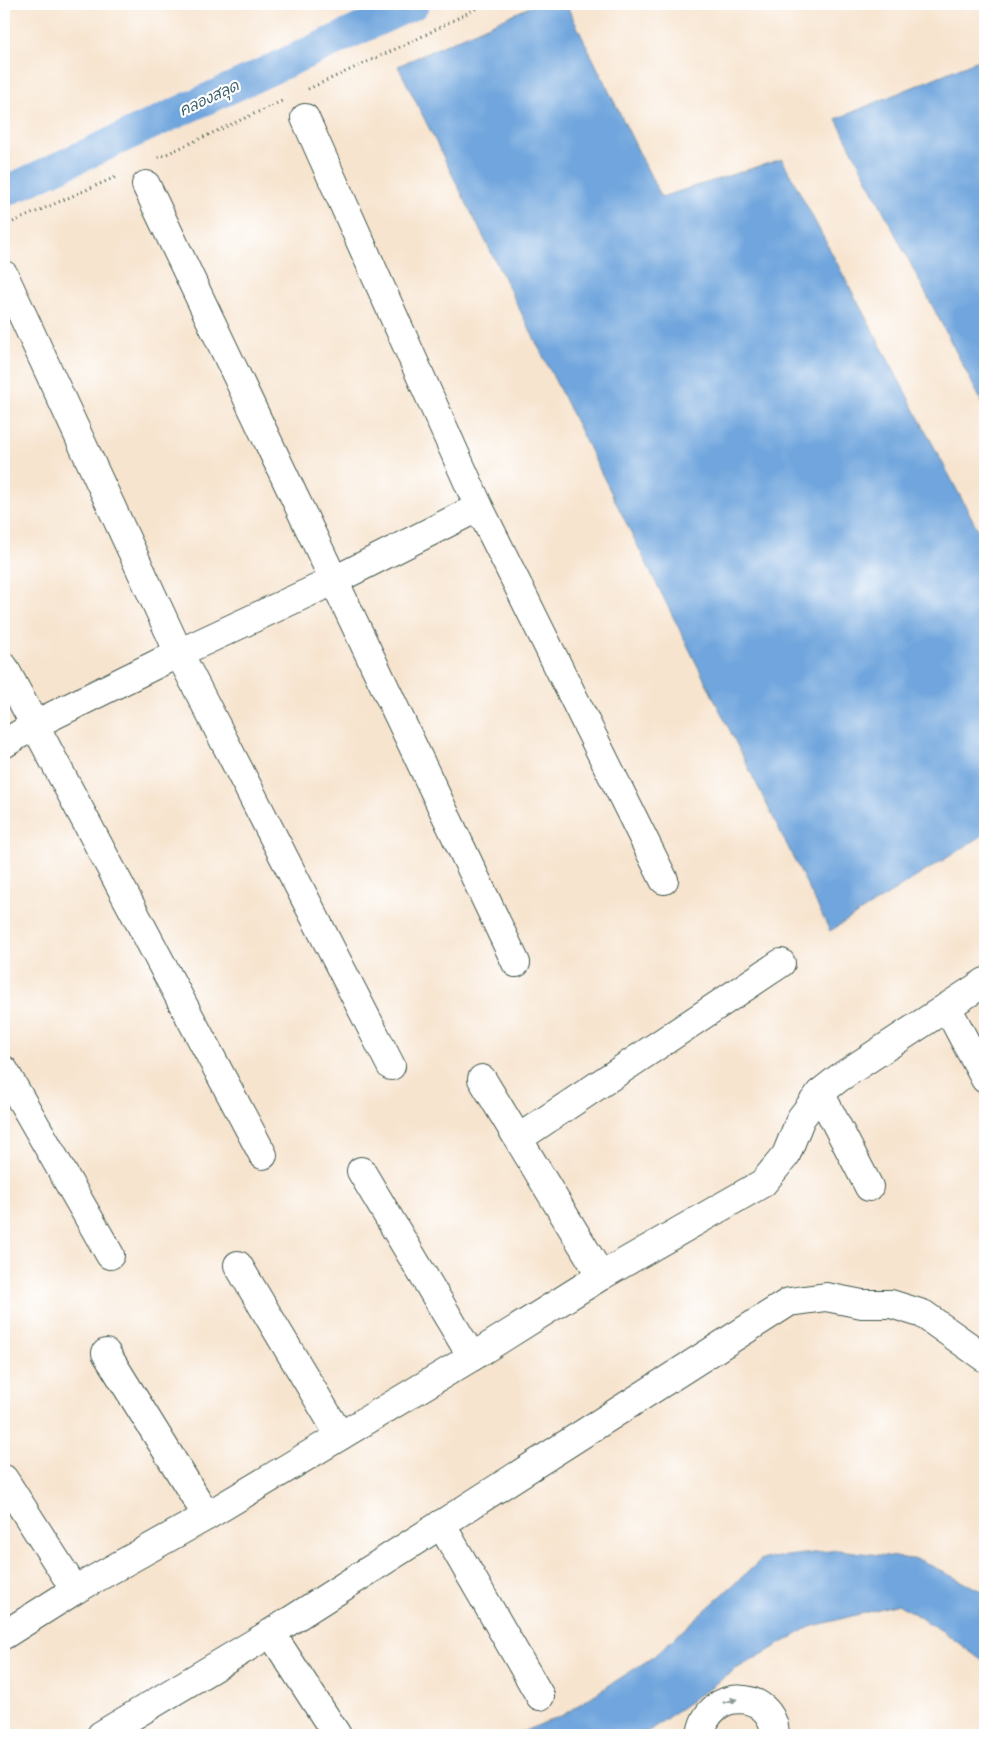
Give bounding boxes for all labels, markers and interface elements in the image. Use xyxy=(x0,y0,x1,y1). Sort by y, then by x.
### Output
water label: คลองสลุด xyxy=(176,75,243,121)
one-way arrow xyxy=(722,1697,737,1705)

